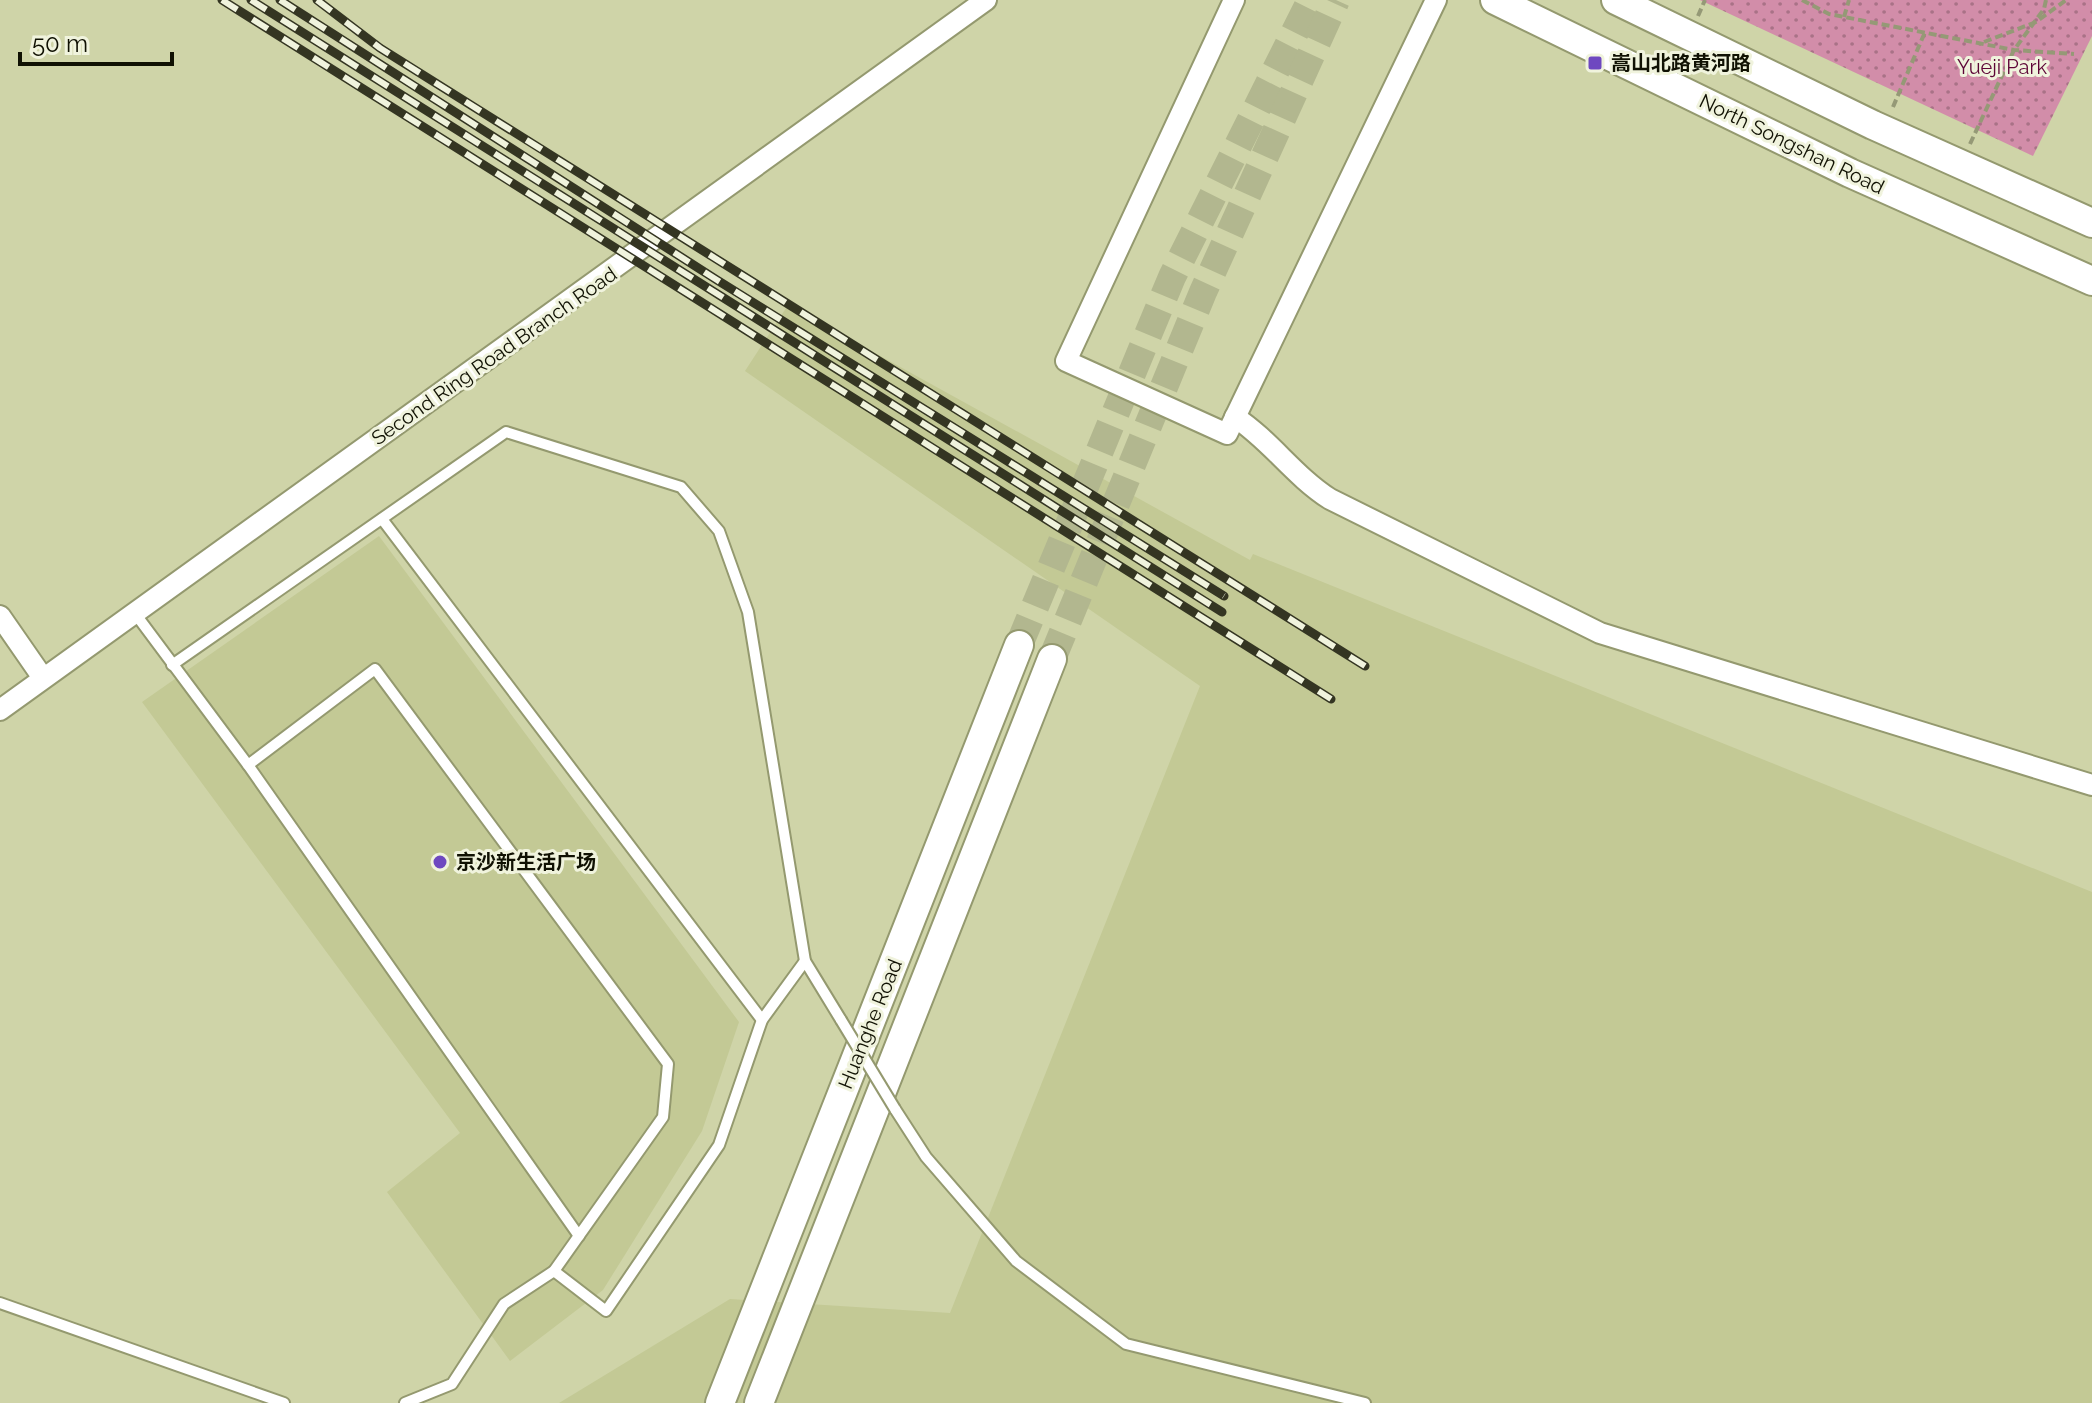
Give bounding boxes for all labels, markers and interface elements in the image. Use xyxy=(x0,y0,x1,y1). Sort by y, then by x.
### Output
scale bar xyxy=(20,16,172,66)
text: 50 m xyxy=(32,29,88,58)
place label: 嵩山北路黄河路 xyxy=(1611,51,1751,75)
marker: 嵩山北路黄河路 xyxy=(1586,54,1604,72)
park label: Yueji Park xyxy=(1957,55,2048,79)
street label: North Songshan Road xyxy=(1696,89,1888,199)
street label: Second Ring Road Branch Road xyxy=(367,262,621,450)
place label: 京沙新生活广场 xyxy=(456,850,596,874)
marker: 京沙新生活广场 xyxy=(431,853,449,871)
street label: Huanghe Road xyxy=(833,956,907,1092)

